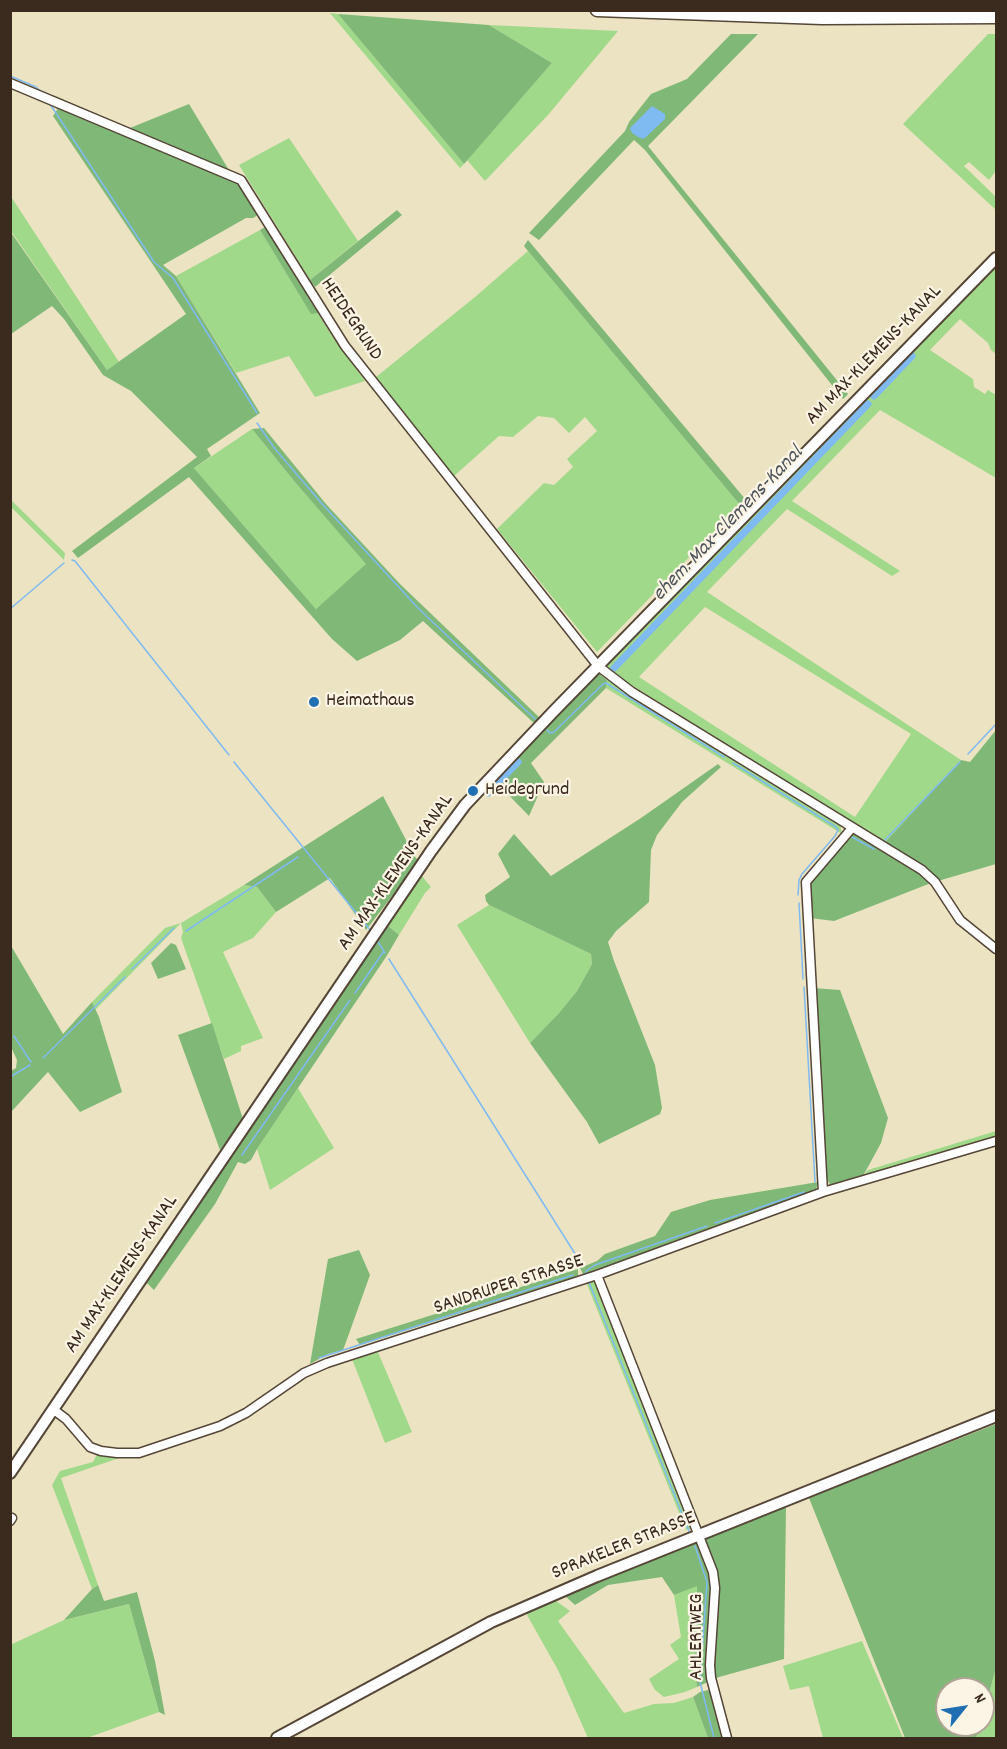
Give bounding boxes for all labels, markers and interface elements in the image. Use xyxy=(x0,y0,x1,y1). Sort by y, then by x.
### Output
street label: HEIDEGRUND xyxy=(314,274,386,366)
street label: AM MAX-KLEMENS-KANAL xyxy=(802,281,948,431)
water label: ehem. Max-Clemens-Kanal xyxy=(648,442,810,608)
place label: Heimathaus xyxy=(326,690,415,714)
marker: Heimathaus xyxy=(307,695,321,709)
place label: Heidegrund xyxy=(485,779,569,803)
marker: Heidegrund xyxy=(466,784,480,798)
street label: AM MAX-KLEMENS-KANAL xyxy=(334,790,460,956)
street label: AM MAX-KLEMENS-KANAL xyxy=(61,1191,185,1359)
street label: SANDRUPER STRASSE xyxy=(431,1250,587,1322)
street label: SPRAKELER STRASSE xyxy=(549,1507,699,1587)
street label: AHLERTWEG xyxy=(686,1594,710,1680)
north arrow xyxy=(935,1677,995,1737)
text: N xyxy=(967,1690,991,1708)

